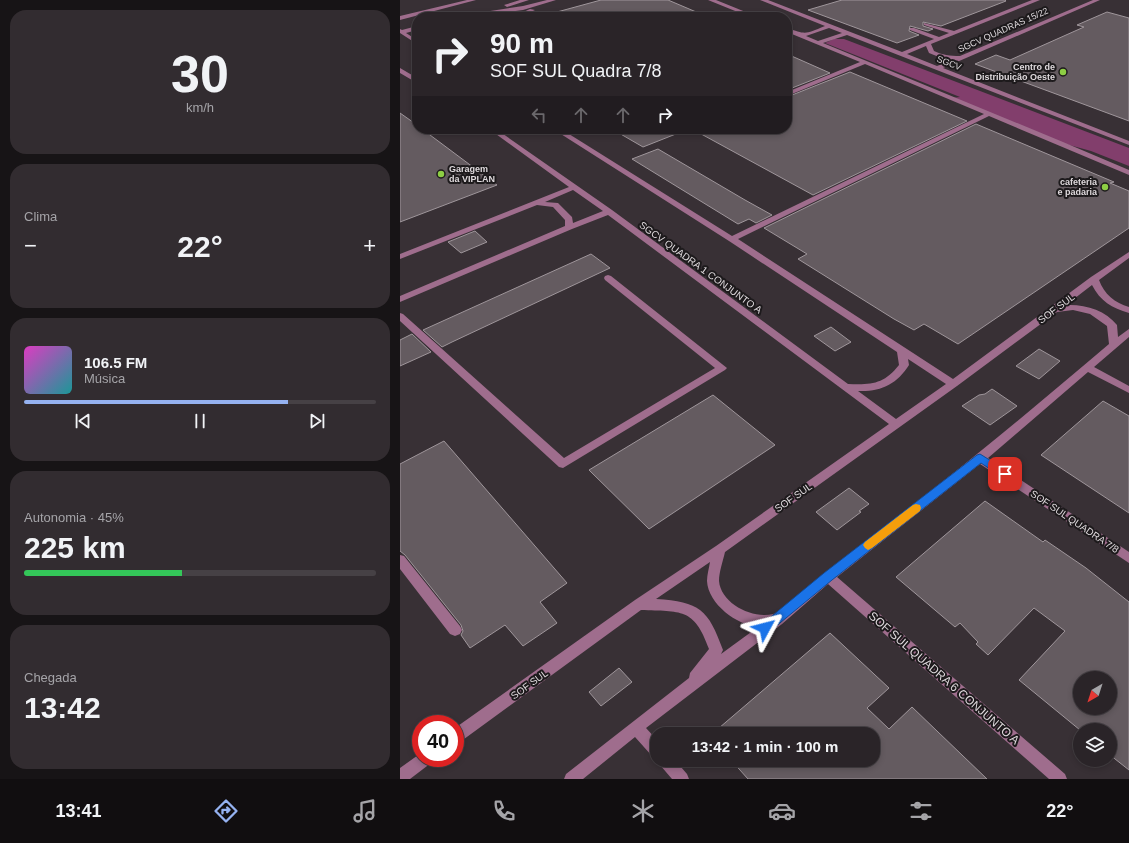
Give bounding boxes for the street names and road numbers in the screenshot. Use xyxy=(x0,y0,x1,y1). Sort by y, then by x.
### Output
street label: SGCV QUADRAS 15/22 xyxy=(956,6,1050,54)
street label: SGCV xyxy=(935,54,963,72)
street label: SGCV QUADRA 1 CONJUNTO A xyxy=(637,219,764,316)
street label: SOF SUL xyxy=(1036,291,1077,326)
street label: SOF SUL xyxy=(773,480,814,514)
street label: SOF SUL QUADRA 7/8 xyxy=(1028,488,1121,555)
street label: SOF SUL QUADRA 6 CONJUNTO A xyxy=(866,609,1022,747)
street label: SOF SUL xyxy=(509,667,550,701)

